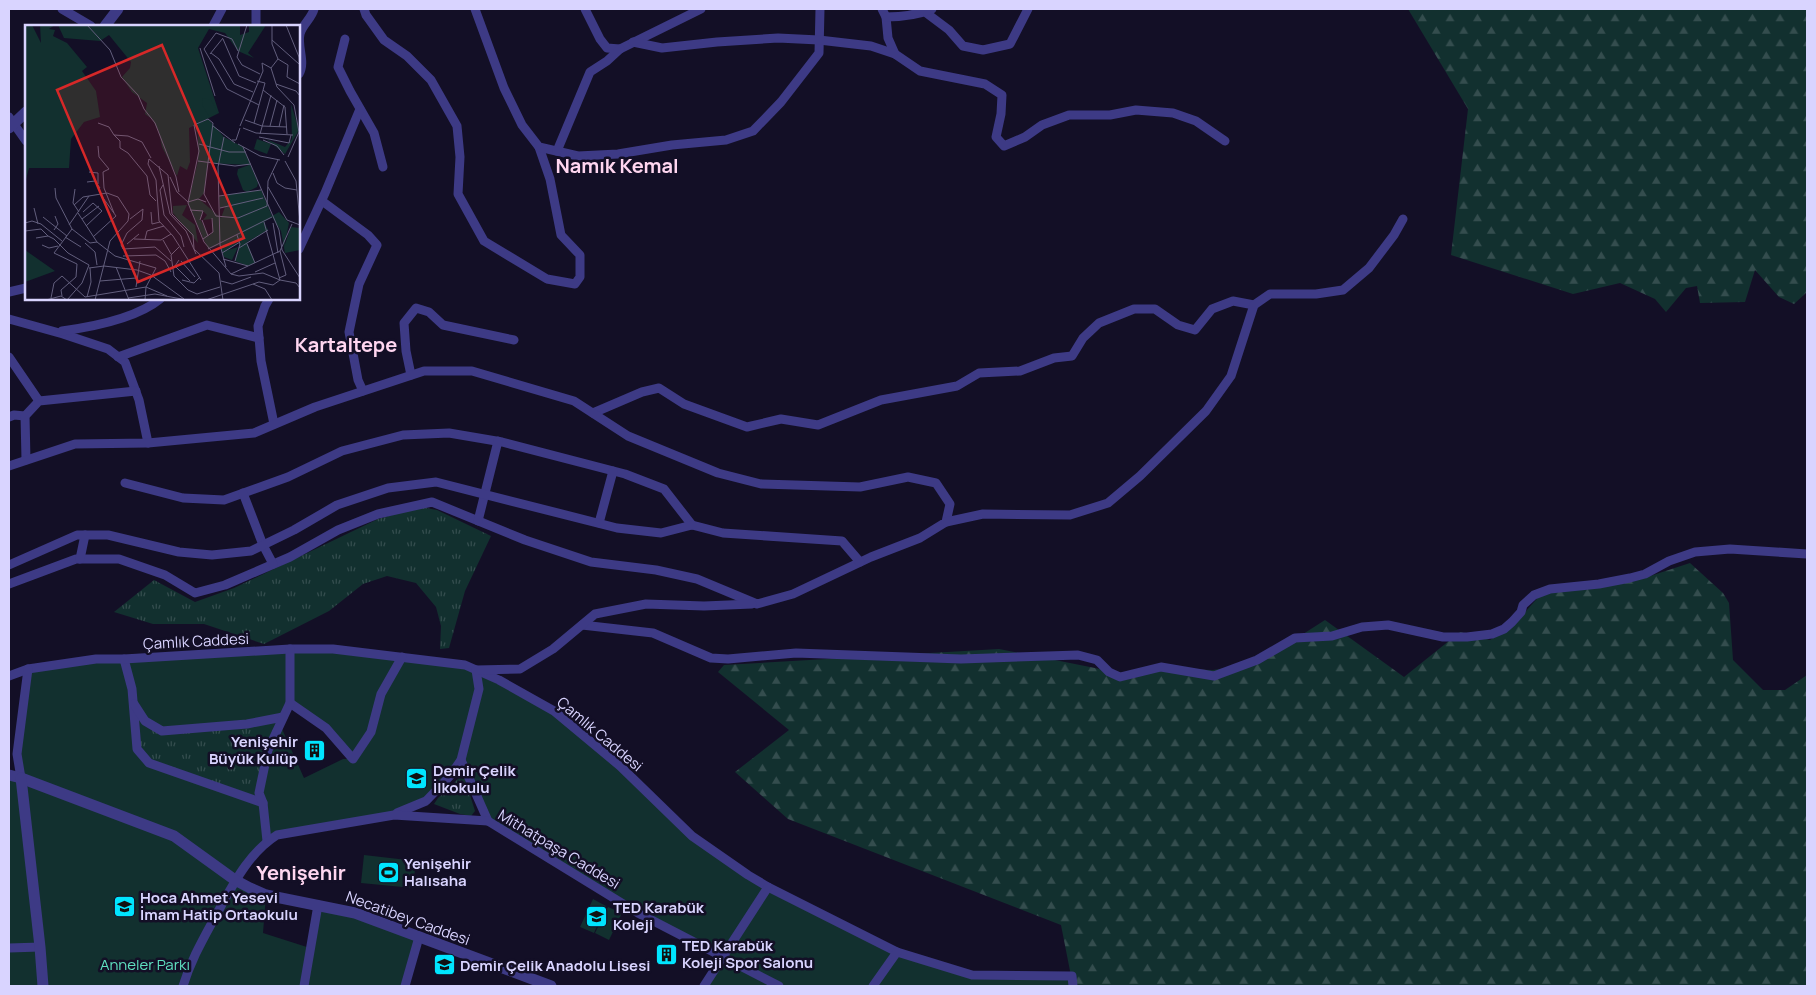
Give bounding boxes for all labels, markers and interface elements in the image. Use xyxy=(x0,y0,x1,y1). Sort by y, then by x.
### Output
inset map xyxy=(25,25,300,300)
district label: Namık Kemal xyxy=(555,152,679,179)
district label: Kartaltepe xyxy=(295,331,397,358)
street label: Çamlık Caddesi xyxy=(142,628,250,654)
street label: Çamlık Caddesi xyxy=(553,692,647,776)
place label: Yenişehir Büyük Kulüp xyxy=(209,731,298,769)
building icon: Yenişehir Büyük Kulüp xyxy=(302,738,326,762)
place label: Demir Çelik İlkokulu xyxy=(433,760,517,798)
school or university icon: Demir Çelik İlkokulu xyxy=(405,767,429,791)
street label: Mithatpaşa Caddesi xyxy=(494,804,624,894)
place label: Yenişehir Halısaha xyxy=(404,853,471,891)
district label: Yenişehir xyxy=(256,859,346,886)
sports icon: Yenişehir Halısaha xyxy=(376,860,400,884)
street label: Necatibey Caddesi xyxy=(343,886,473,950)
place label: Hoca Ahmet Yesevi İmam Hatip Ortaokulu xyxy=(140,887,298,925)
school or university icon: Hoca Ahmet Yesevi İmam Hatip Ortaokulu xyxy=(112,894,136,918)
place label: TED Karabük Koleji xyxy=(613,897,705,935)
school or university icon: TED Karabük Koleji xyxy=(585,904,609,928)
place label: TED Karabük Koleji Spor Salonu xyxy=(682,935,813,973)
building icon: TED Karabük Koleji Spor Salonu xyxy=(654,942,678,966)
school or university icon: Demir Çelik Anadolu Lisesi xyxy=(432,953,456,977)
park label: Anneler Parkı xyxy=(100,954,190,975)
place label: Demir Çelik Anadolu Lisesi xyxy=(460,955,650,976)

